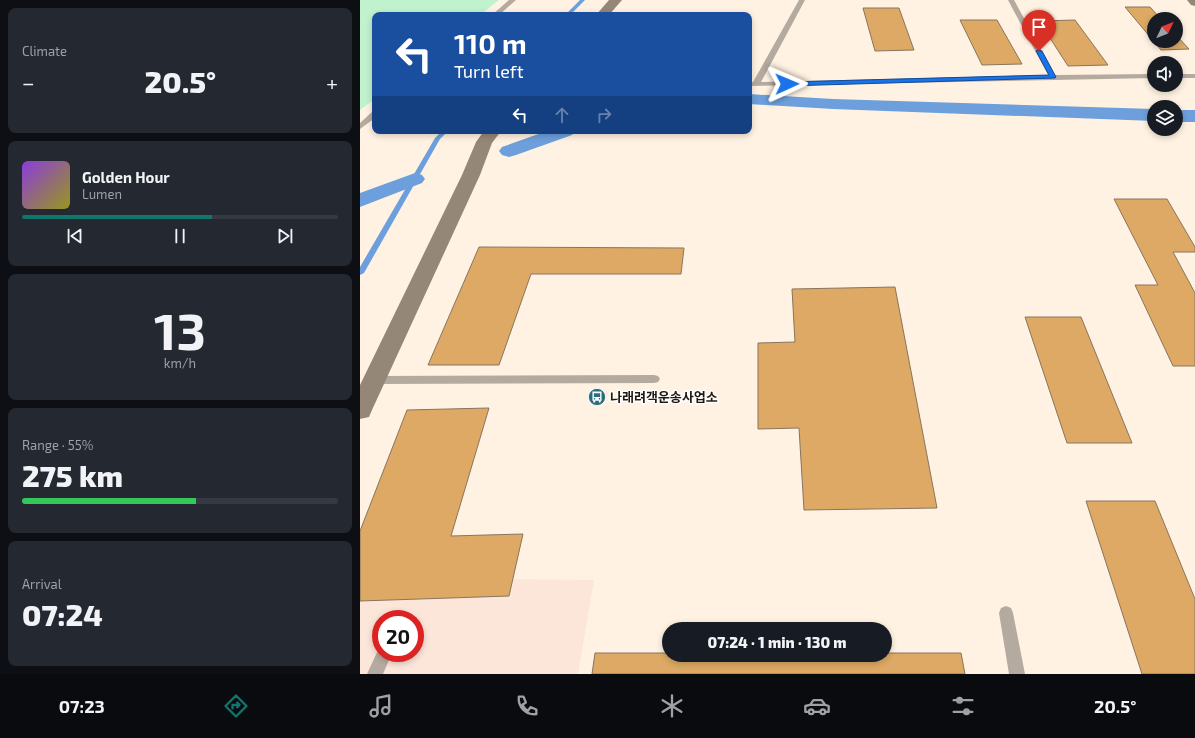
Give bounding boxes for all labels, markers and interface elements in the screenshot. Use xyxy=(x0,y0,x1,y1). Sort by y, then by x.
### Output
pin xyxy=(1022,10,1056,51)
north arrow xyxy=(1147,12,1183,48)
map controls xyxy=(1147,12,1183,136)
icon: arrive xyxy=(1028,16,1050,38)
text: 110 m xyxy=(454,26,527,60)
icon: left xyxy=(388,28,440,80)
text: Climate xyxy=(22,43,67,59)
button: sound xyxy=(1147,56,1183,92)
text: Turn left xyxy=(454,60,524,82)
text: 20.5° xyxy=(145,63,216,99)
position arrow xyxy=(766,63,808,105)
text: − xyxy=(22,69,35,95)
text: + xyxy=(326,69,338,95)
button: layers xyxy=(1147,100,1183,136)
icon: left xyxy=(509,104,531,126)
icon: ahead xyxy=(551,104,573,126)
icon: right xyxy=(593,104,615,126)
text: Golden Hour xyxy=(82,168,170,186)
text: Lumen xyxy=(82,186,122,202)
icon: previous xyxy=(64,225,86,247)
icon: pause xyxy=(169,225,191,247)
icon: next xyxy=(274,225,296,247)
text: 13 xyxy=(154,298,206,360)
text: km/h xyxy=(164,355,196,371)
bus stop icon: 나래려객운송사업소 xyxy=(587,387,607,407)
place label: 나래려객운송사업소 xyxy=(610,389,718,405)
text: Range · 55% xyxy=(22,437,93,453)
text: 275 km xyxy=(22,457,123,493)
text: Arrival xyxy=(22,576,62,592)
text: 07:24 xyxy=(22,596,103,632)
speed limit sign: 20 xyxy=(372,610,424,662)
text: 07:24 · 1 min · 130 m xyxy=(707,633,847,651)
icon: directions xyxy=(222,692,250,720)
icon: music xyxy=(367,692,395,720)
icon: phone xyxy=(513,692,541,720)
icon: climate xyxy=(658,692,686,720)
icon: car xyxy=(803,692,831,720)
icon: filters xyxy=(949,692,977,720)
text: 07:23 xyxy=(59,695,105,717)
text: 20.5° xyxy=(1094,695,1136,717)

